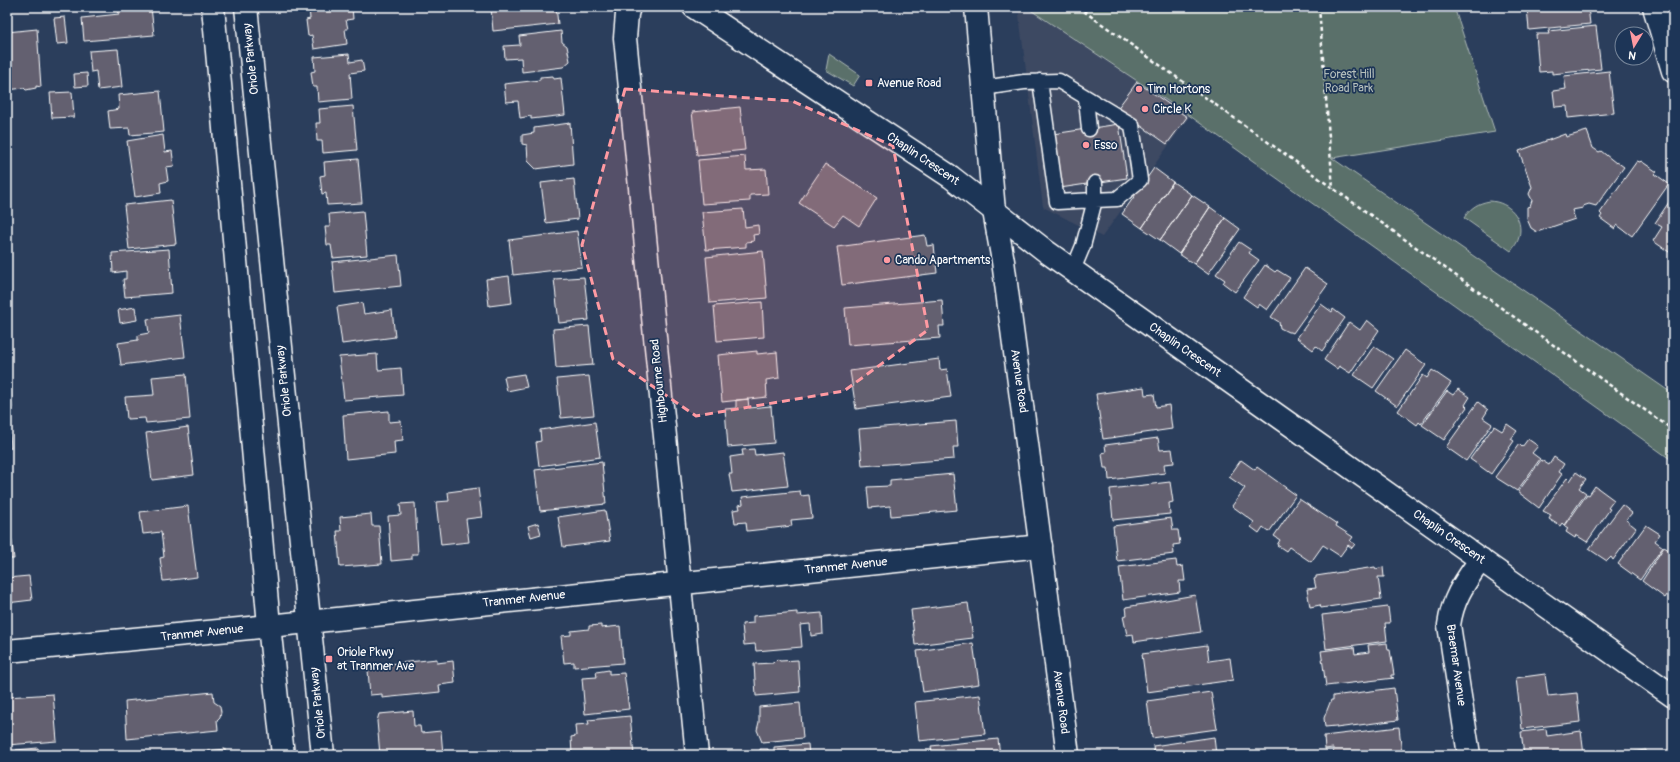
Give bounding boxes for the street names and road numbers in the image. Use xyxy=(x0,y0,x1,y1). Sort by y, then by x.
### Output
street label: Oriole Parkway xyxy=(240,23,262,95)
street label: Chaplin Crescent xyxy=(884,129,962,189)
street label: Chaplin Crescent xyxy=(1146,320,1224,380)
street label: Highbourne Road xyxy=(647,338,671,424)
street label: Oriole Parkway xyxy=(273,345,295,417)
street label: Avenue Road xyxy=(1007,348,1031,414)
street label: Chaplin Crescent xyxy=(1410,507,1488,567)
street label: Tranmer Avenue xyxy=(804,554,888,578)
street label: Tranmer Avenue xyxy=(482,587,566,611)
street label: Tranmer Avenue xyxy=(160,621,244,645)
street label: Braemar Avenue xyxy=(1443,623,1469,707)
street label: Oriole Parkway xyxy=(307,667,329,739)
street label: Avenue Road xyxy=(1050,669,1072,735)

